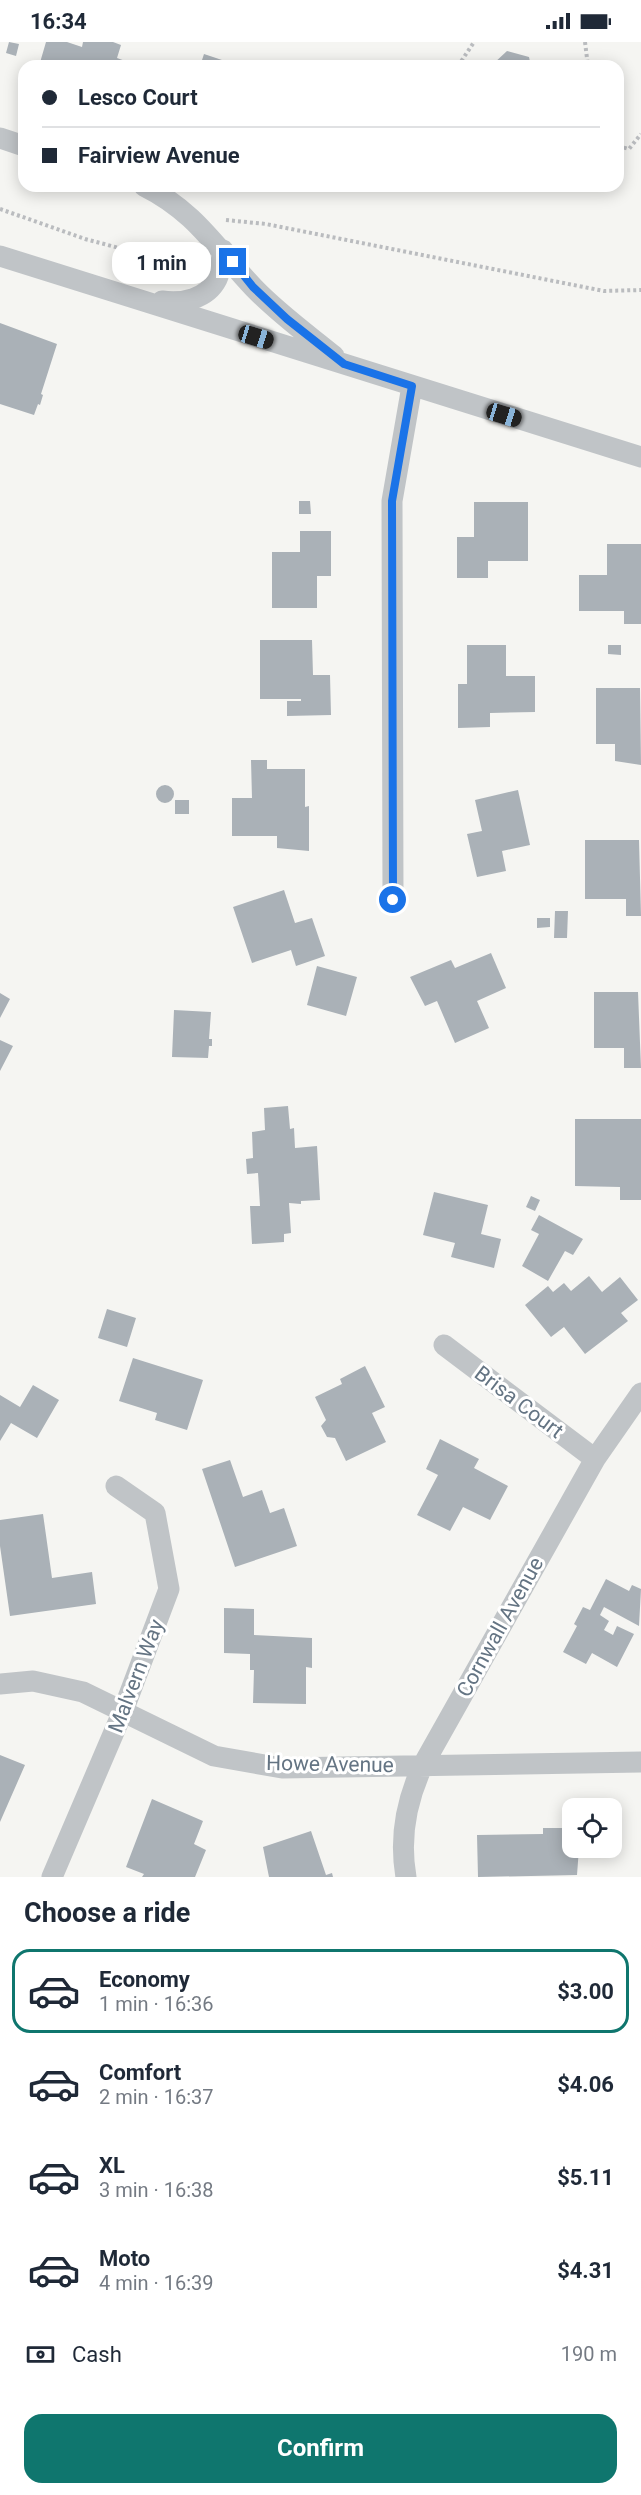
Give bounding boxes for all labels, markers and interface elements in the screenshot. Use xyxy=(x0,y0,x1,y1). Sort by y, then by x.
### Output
text: 16:34 xyxy=(30,9,87,34)
text: Lesco Court xyxy=(78,85,198,110)
text: Fairview Avenue xyxy=(78,143,240,168)
callout: 1 min xyxy=(113,241,212,283)
route end xyxy=(219,248,246,275)
text: 1 min xyxy=(136,251,187,275)
car xyxy=(236,323,276,351)
car xyxy=(484,401,524,429)
route start xyxy=(379,886,406,913)
street label: Brisa Court xyxy=(470,1361,568,1443)
street label: Cornwall Avenue xyxy=(452,1553,548,1701)
street label: Malvern Way xyxy=(103,1616,169,1736)
street label: Howe Avenue xyxy=(266,1751,394,1777)
map controls xyxy=(562,1798,622,1858)
button: locate xyxy=(562,1798,622,1858)
text: Choose a ride xyxy=(24,1897,190,1929)
icon: car xyxy=(27,1964,81,2018)
text: Economy xyxy=(99,1967,190,1992)
text: $3.00 xyxy=(557,1979,614,2004)
text: 1 min · 16:36 xyxy=(99,1992,214,2016)
icon: car xyxy=(27,2057,81,2111)
text: Comfort xyxy=(99,2060,181,2085)
text: $4.06 xyxy=(557,2072,614,2097)
text: 2 min · 16:37 xyxy=(99,2085,214,2109)
icon: car xyxy=(27,2150,81,2204)
text: XL xyxy=(99,2153,125,2178)
text: $5.11 xyxy=(557,2165,614,2190)
text: 3 min · 16:38 xyxy=(99,2178,214,2202)
icon: car xyxy=(27,2243,81,2297)
text: Moto xyxy=(99,2246,150,2271)
text: $4.31 xyxy=(557,2258,614,2283)
text: 4 min · 16:39 xyxy=(99,2271,214,2295)
icon: cash xyxy=(24,2338,57,2371)
text: Cash xyxy=(72,2342,122,2367)
text: 190 m xyxy=(561,2342,617,2366)
button: Confirm xyxy=(24,2414,617,2483)

